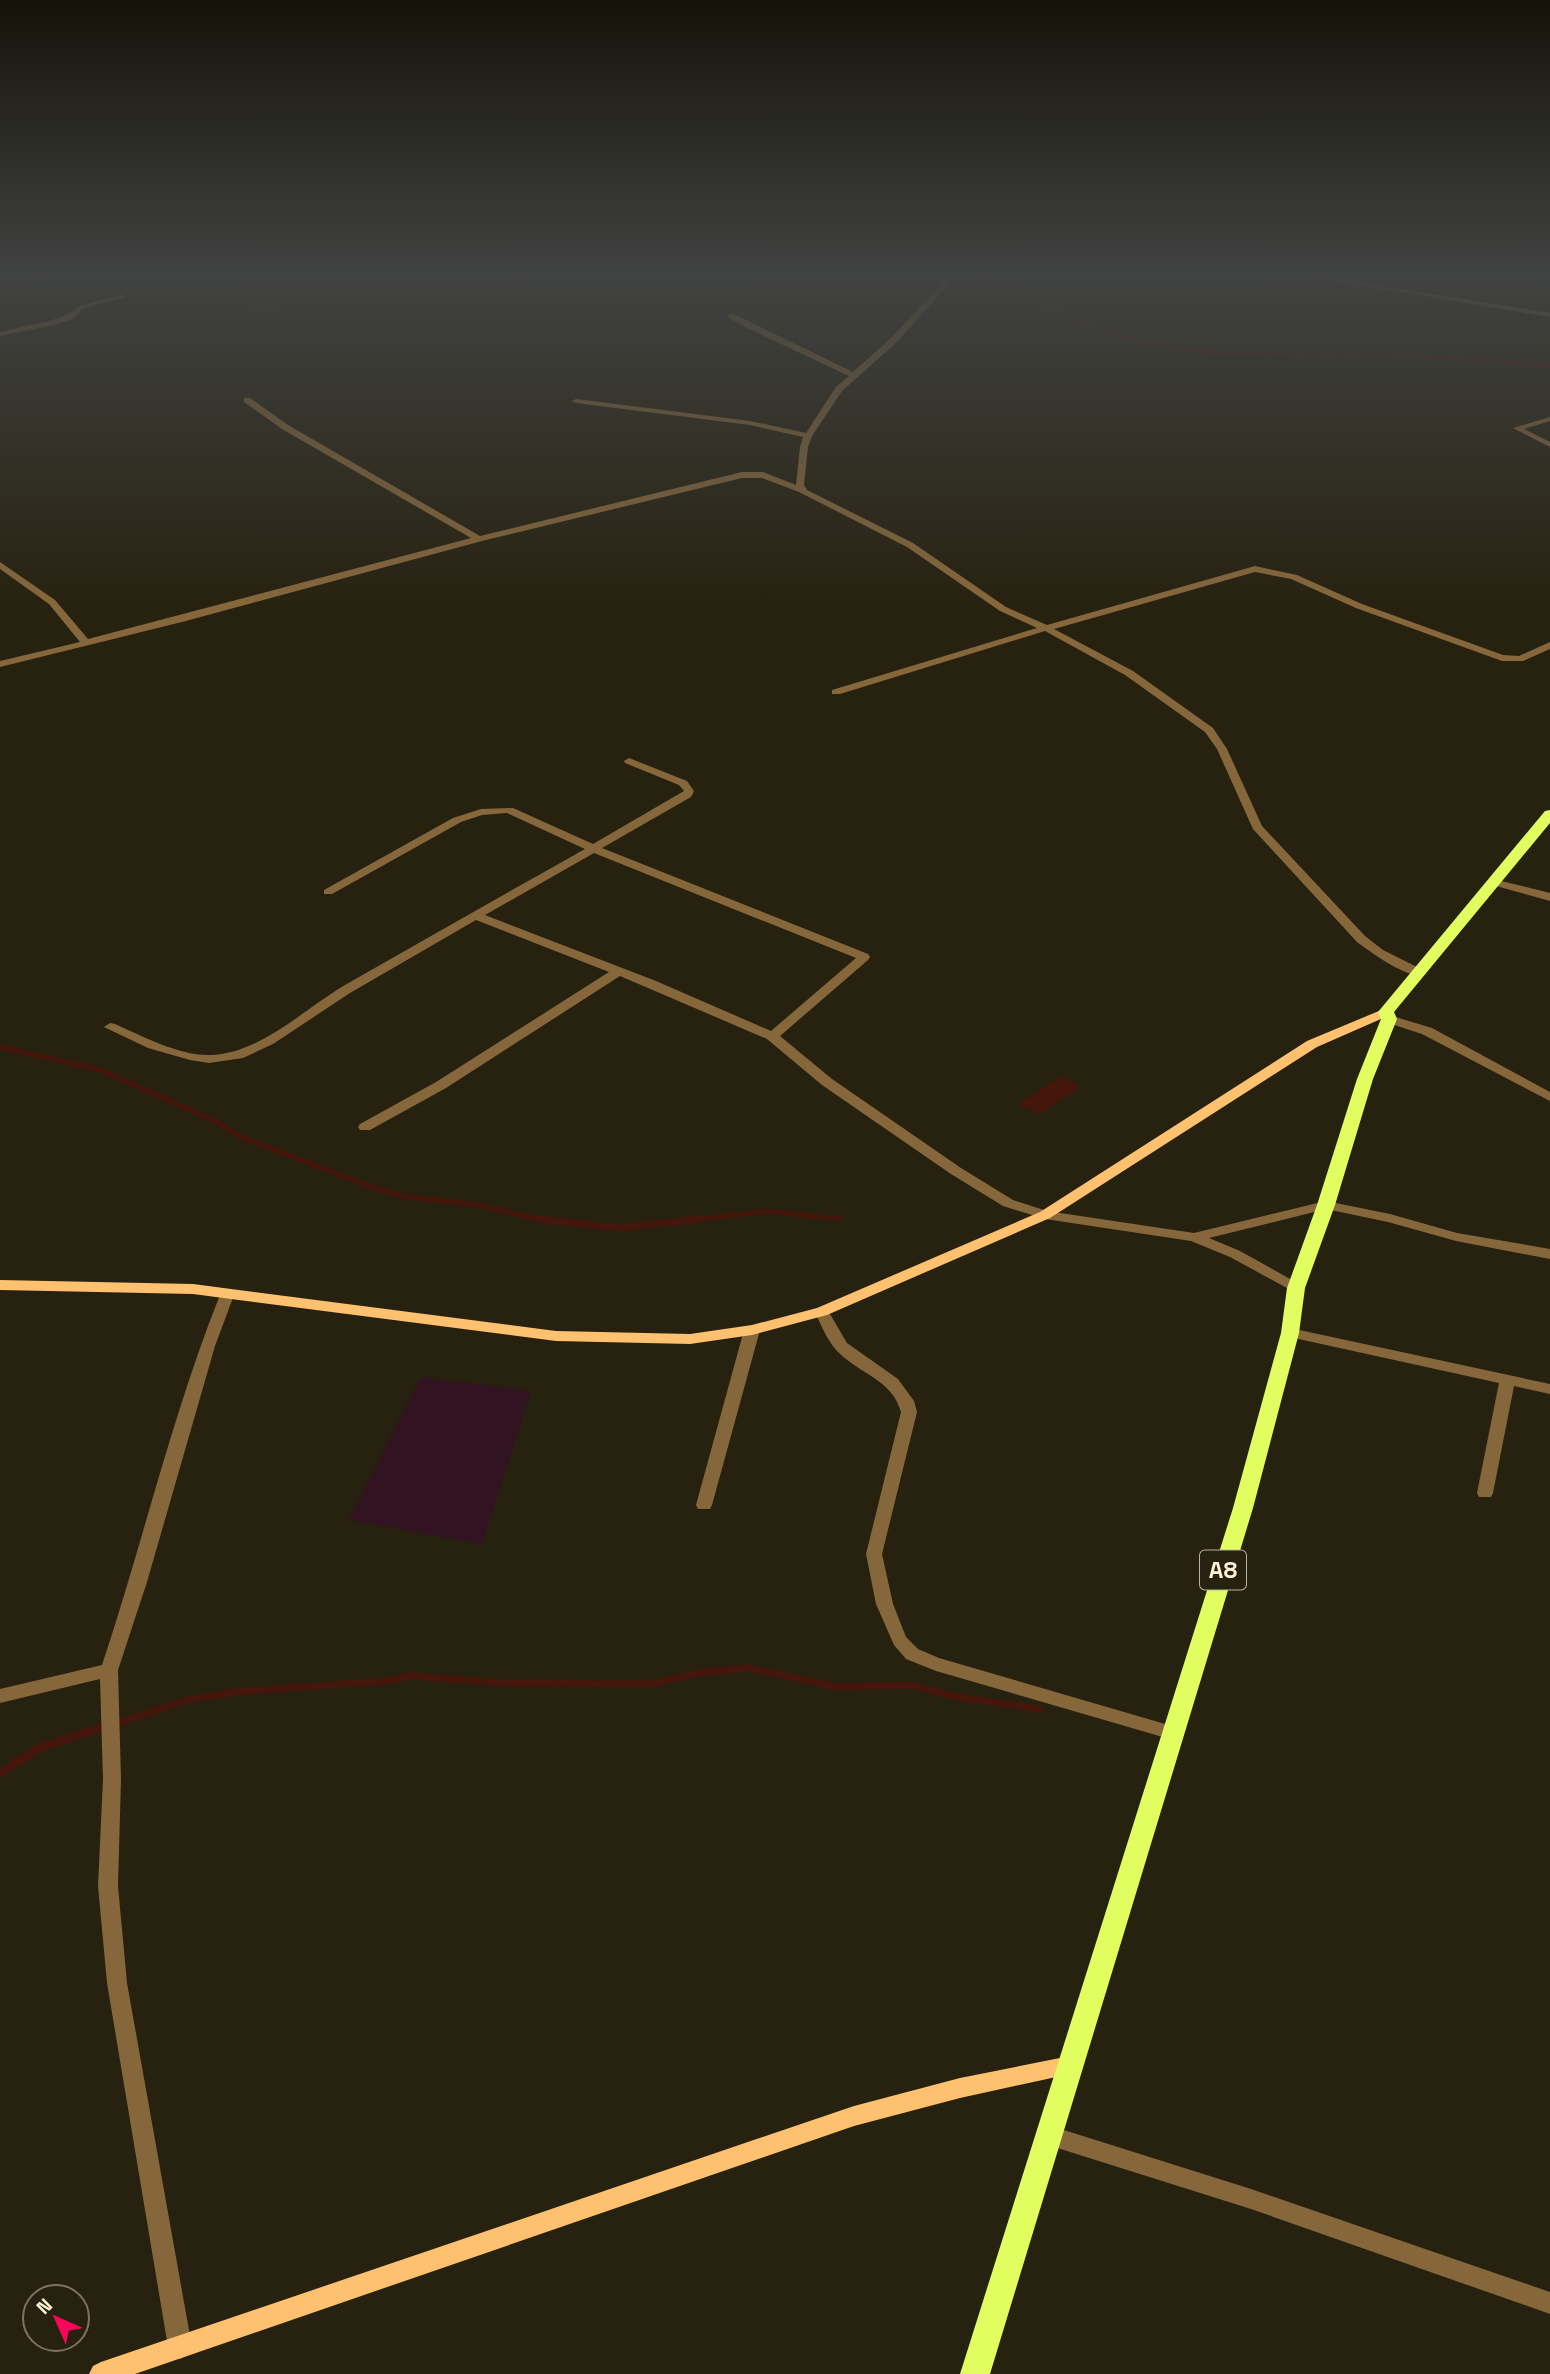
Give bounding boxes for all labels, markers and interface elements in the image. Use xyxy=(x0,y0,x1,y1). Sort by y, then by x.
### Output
road number: A8 xyxy=(1200,1550,1246,1590)
north arrow xyxy=(21,2283,91,2353)
text: N xyxy=(31,2293,58,2320)

